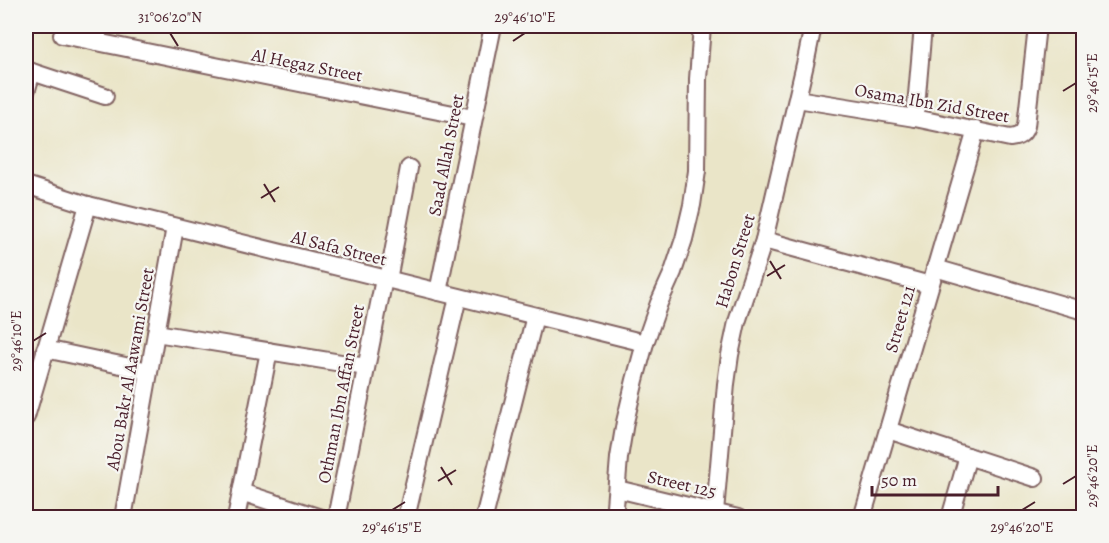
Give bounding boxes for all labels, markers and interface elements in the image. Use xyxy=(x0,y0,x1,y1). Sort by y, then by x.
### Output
text: 31°06'20"N xyxy=(138,7,202,27)
text: 29°46'10"E xyxy=(494,7,556,27)
street label: Al Hegaz Street xyxy=(249,42,365,88)
text: 29°46'15"E xyxy=(1082,53,1102,113)
street label: Osama Ibn Zid Street xyxy=(853,78,1011,128)
street label: Saad Allah Street xyxy=(422,92,470,218)
street label: Habon Street xyxy=(709,211,761,311)
street label: Al Safa Street xyxy=(288,224,389,271)
street label: Abou Bakr Al Aawami Street xyxy=(100,266,160,473)
street label: Street 121 xyxy=(879,283,921,355)
street label: Othman Ibn Affan Street xyxy=(312,303,370,485)
text: 29°46'10"E xyxy=(6,310,26,372)
text: 29°46'20"E xyxy=(1082,444,1102,508)
scale bar xyxy=(872,459,998,497)
street label: Street 125 xyxy=(645,464,719,504)
text: 50 m xyxy=(881,468,917,492)
text: 29°46'15"E xyxy=(362,517,422,537)
text: 29°46'20"E xyxy=(990,517,1054,537)

